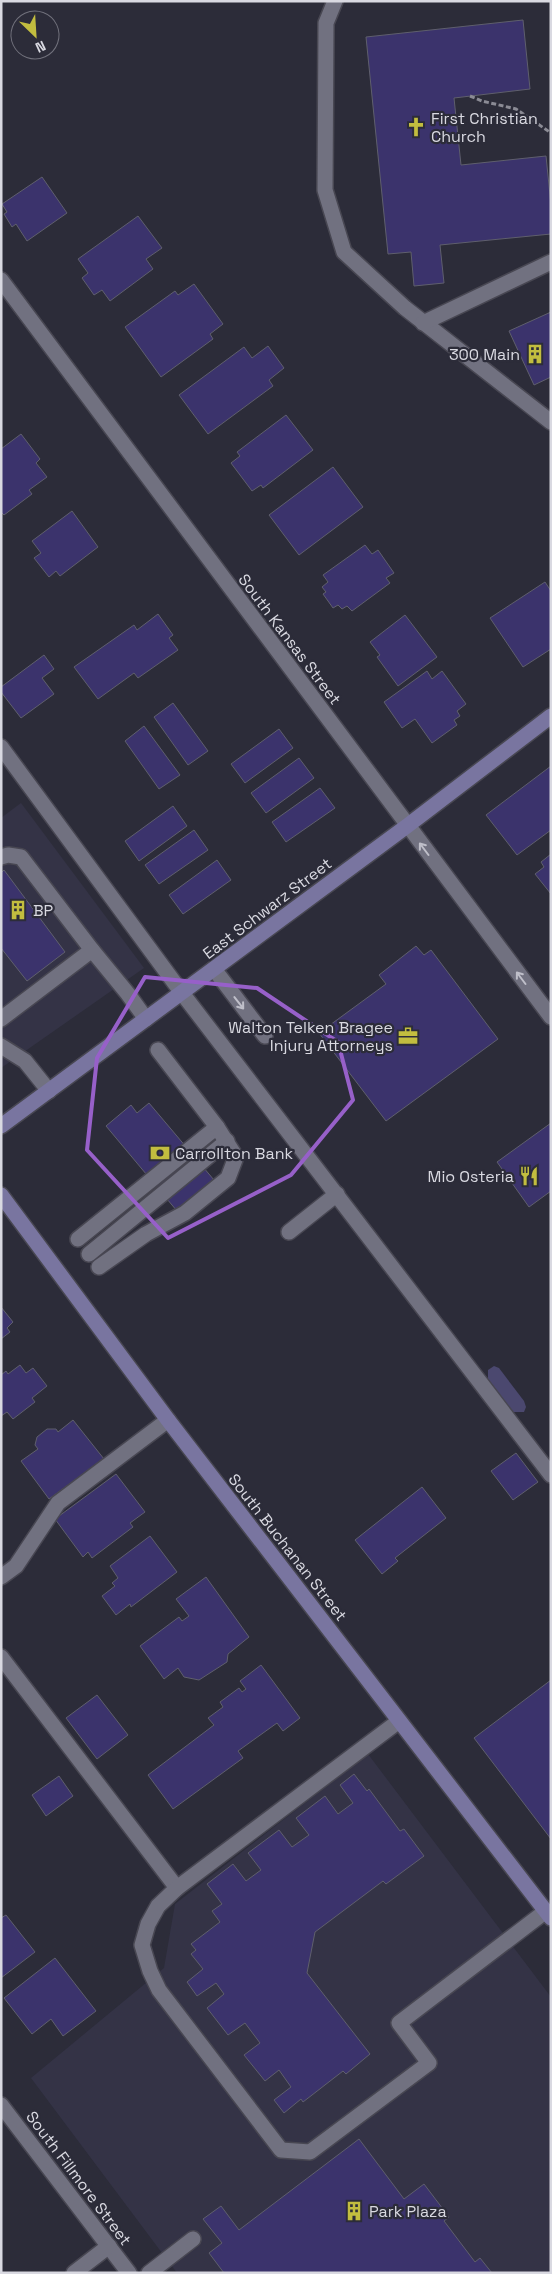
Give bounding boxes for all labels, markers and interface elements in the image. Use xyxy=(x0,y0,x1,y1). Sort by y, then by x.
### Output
north arrow xyxy=(10,10,60,60)
text: N xyxy=(32,37,49,57)
place label: First Christian Church xyxy=(431,108,538,147)
church icon: First Christian Church xyxy=(405,116,427,138)
building icon: 300 Main xyxy=(524,343,546,365)
place label: 300 Main xyxy=(449,344,520,365)
street label: South Kansas Street xyxy=(234,570,346,709)
one-way arrow xyxy=(418,843,429,856)
street label: East Schwarz Street xyxy=(199,853,336,964)
building icon: BP xyxy=(7,899,29,921)
place label: BP xyxy=(33,900,54,921)
one-way arrow xyxy=(516,972,527,985)
one-way arrow xyxy=(234,996,245,1009)
place label: Walton Telken Bragee Injury Attorneys xyxy=(228,1017,393,1056)
office icon: Walton Telken Bragee Injury Attorneys xyxy=(397,1025,419,1047)
bank icon: Carrollton Bank xyxy=(149,1142,171,1164)
place label: Carrollton Bank xyxy=(175,1143,293,1164)
restaurant icon: Mio Osteria xyxy=(518,1165,540,1187)
place label: Mio Osteria xyxy=(428,1166,514,1187)
street label: South Buchanan Street xyxy=(223,1469,352,1625)
street label: South Fillmore Street xyxy=(21,2107,136,2250)
building icon: Park Plaza xyxy=(343,2200,365,2222)
place label: Park Plaza xyxy=(369,2201,447,2222)

